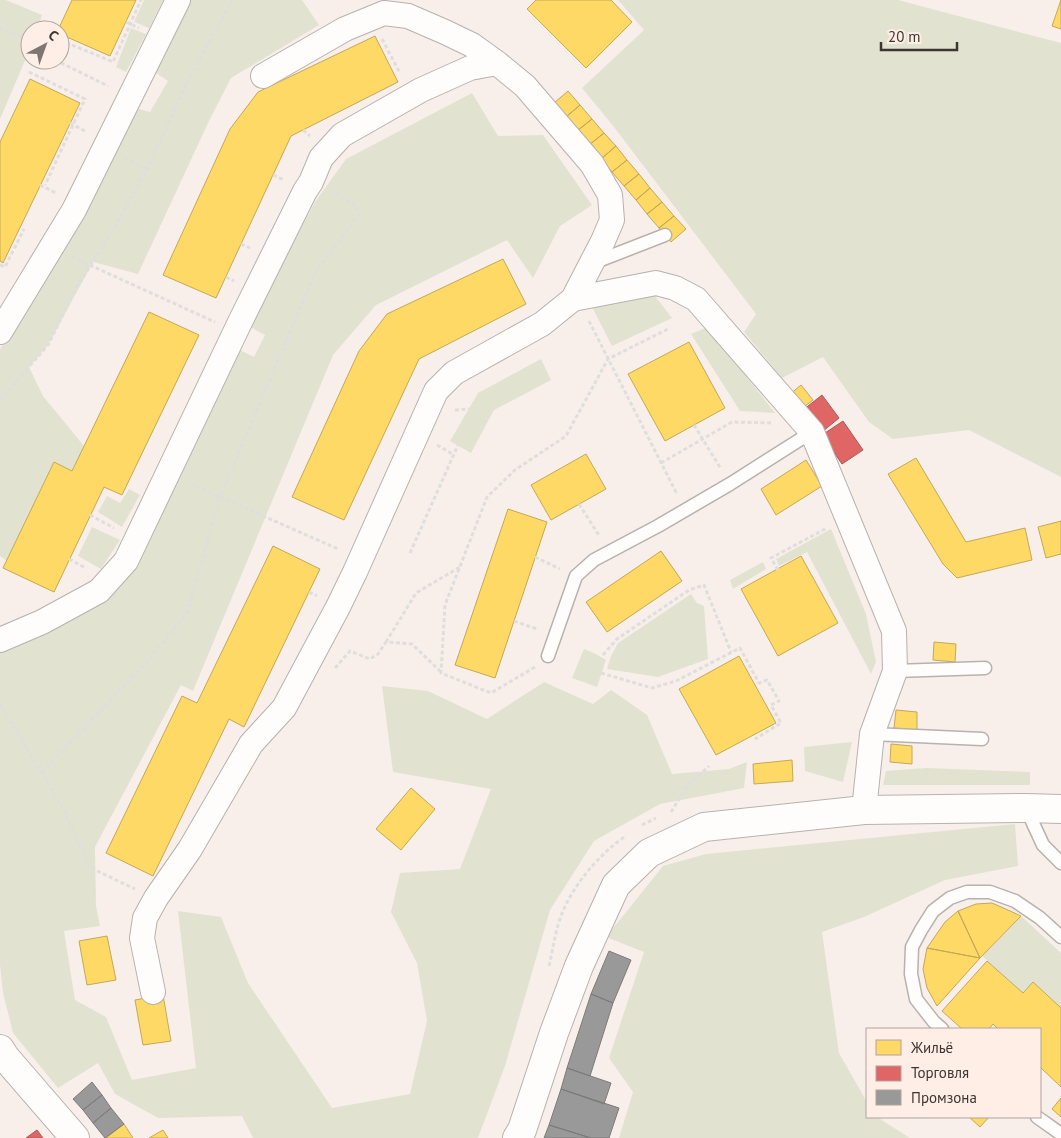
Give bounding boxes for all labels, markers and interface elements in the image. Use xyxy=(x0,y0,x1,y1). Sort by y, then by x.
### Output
north arrow xyxy=(20,20,70,70)
scale bar xyxy=(881,20,957,52)
text: С xyxy=(45,26,63,45)
text: 20 m xyxy=(888,27,921,46)
legend xyxy=(866,1028,1041,1118)
text: Жильё xyxy=(910,1038,953,1057)
text: Торговля xyxy=(911,1063,969,1082)
text: Промзона xyxy=(911,1088,977,1107)

